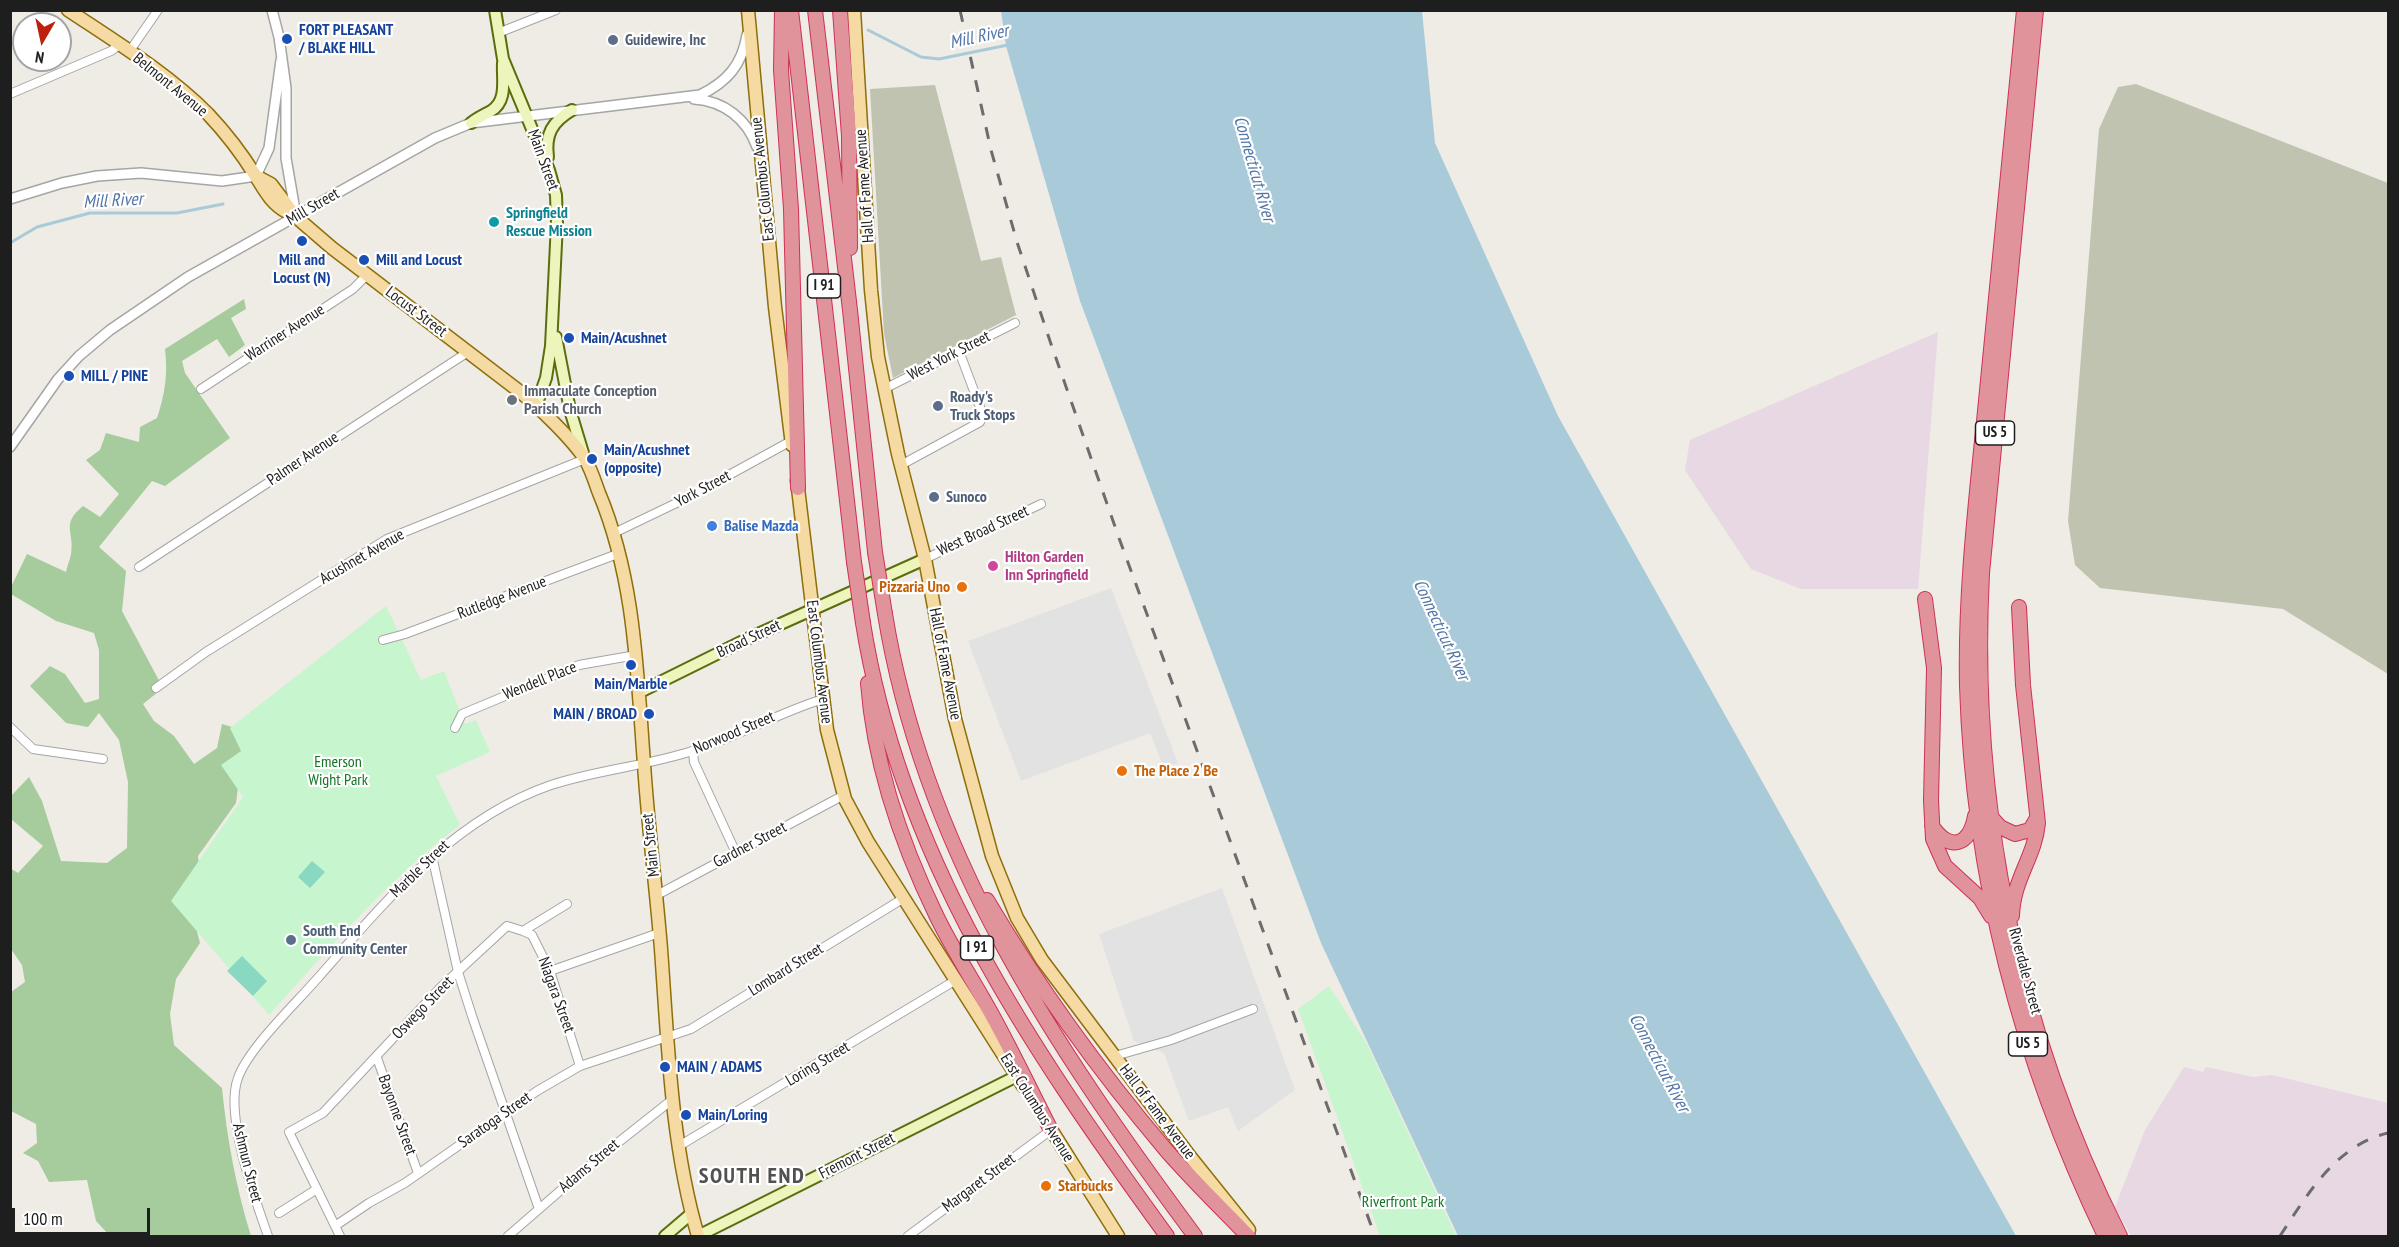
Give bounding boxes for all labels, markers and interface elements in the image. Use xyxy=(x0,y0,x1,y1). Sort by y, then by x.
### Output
north arrow xyxy=(12,12,72,72)
place label: FORT PLEASANT / BLAKE HILL xyxy=(299,20,393,58)
water label: Mill River xyxy=(948,20,1010,54)
place label: Guidewire, Inc xyxy=(625,30,706,50)
marker: FORT PLEASANT / BLAKE HILL xyxy=(280,32,294,46)
marker: Guidewire, Inc xyxy=(606,33,620,47)
text: N xyxy=(34,47,45,68)
street label: Belmont Avenue xyxy=(129,49,211,121)
water label: Connecticut River xyxy=(1229,114,1279,224)
street label: East Columbus Avenue xyxy=(747,116,779,242)
street label: Main Street xyxy=(523,127,563,193)
street label: Hall of Fame Avenue xyxy=(851,128,879,244)
street label: Mill Street xyxy=(283,184,343,230)
water label: Mill River xyxy=(83,189,143,213)
place label: Springfield Rescue Mission xyxy=(506,203,592,241)
marker: Springfield Rescue Mission xyxy=(487,215,501,229)
marker: Mill and Locust (N) xyxy=(295,234,309,248)
place label: Mill and Locust (N) xyxy=(273,250,331,288)
place label: Mill and Locust xyxy=(376,250,462,270)
marker: Mill and Locust xyxy=(357,253,371,267)
road number: I 91 xyxy=(808,274,840,298)
street label: Locust Street xyxy=(382,283,450,341)
street label: Warriner Avenue xyxy=(242,300,328,366)
street label: West York Street xyxy=(904,327,994,385)
place label: Main/Acushnet xyxy=(581,328,667,348)
marker: Main/Acushnet xyxy=(562,331,576,345)
place label: MILL / PINE xyxy=(81,366,148,386)
marker: MILL / PINE xyxy=(62,369,76,383)
place label: Immaculate Conception Parish Church xyxy=(524,381,657,419)
place label: Roady's Truck Stops xyxy=(950,387,1015,425)
marker: Immaculate Conception Parish Church xyxy=(505,393,519,407)
marker: Roady's Truck Stops xyxy=(931,399,945,413)
road number: US 5 xyxy=(1976,421,2014,445)
street label: Palmer Avenue xyxy=(264,428,342,490)
place label: Main/Acushnet (opposite) xyxy=(604,440,690,478)
marker: Main/Acushnet (opposite) xyxy=(585,452,599,466)
street label: York Street xyxy=(672,466,734,512)
place label: Sunoco xyxy=(946,487,987,507)
marker: Sunoco xyxy=(927,490,941,504)
street label: West Broad Street xyxy=(934,501,1032,561)
place label: Balise Mazda xyxy=(724,516,799,536)
marker: Balise Mazda xyxy=(705,519,719,533)
street label: Acushnet Avenue xyxy=(316,525,408,589)
place label: Hilton Garden Inn Springfield xyxy=(1005,547,1088,585)
marker: Hilton Garden Inn Springfield xyxy=(986,559,1000,573)
street label: Rutledge Avenue xyxy=(455,572,549,624)
water label: Connecticut River xyxy=(1408,576,1474,684)
place label: Pizzaria Uno xyxy=(879,577,950,597)
marker: Pizzaria Uno xyxy=(955,580,969,594)
street label: East Columbus Avenue xyxy=(802,599,836,725)
street label: Hall of Fame Avenue xyxy=(925,606,965,722)
street label: Broad Street xyxy=(714,616,784,662)
street label: Wendell Place xyxy=(500,658,580,704)
marker: Main/Marble xyxy=(624,658,638,672)
place label: Main/Marble xyxy=(594,674,668,694)
place label: MAIN / BROAD xyxy=(553,704,637,724)
marker: MAIN / BROAD xyxy=(642,707,656,721)
street label: Norwood Street xyxy=(690,707,778,759)
park label: Emerson Wight Park xyxy=(308,752,368,790)
place label: The Place 2 Be xyxy=(1134,761,1218,781)
marker: The Place 2 Be xyxy=(1115,764,1129,778)
street label: Main Street xyxy=(638,812,664,878)
street label: Gardner Street xyxy=(710,818,790,872)
street label: Marble Street xyxy=(386,836,454,902)
place label: South End Community Center xyxy=(303,921,407,959)
street label: Riverdale Street xyxy=(2004,926,2046,1016)
marker: South End Community Center xyxy=(284,933,298,947)
road number: I 91 xyxy=(960,936,994,960)
street label: Lombard Street xyxy=(745,939,827,1001)
street label: Niagara Street xyxy=(533,955,579,1035)
street label: Oswego Street xyxy=(388,972,458,1044)
water label: Connecticut River xyxy=(1624,1010,1694,1116)
road number: US 5 xyxy=(2008,1032,2048,1056)
street label: Loring Street xyxy=(783,1037,853,1091)
street label: East Columbus Avenue xyxy=(996,1050,1078,1166)
place label: MAIN / ADAMS xyxy=(677,1057,762,1077)
marker: MAIN / ADAMS xyxy=(658,1060,672,1074)
street label: Hall of Fame Avenue xyxy=(1115,1061,1199,1163)
street label: Bayonne Street xyxy=(374,1072,420,1158)
street label: Saratoga Street xyxy=(455,1088,535,1152)
place label: Main/Loring xyxy=(698,1105,768,1125)
marker: Main/Loring xyxy=(679,1108,693,1122)
street label: Ashmun Street xyxy=(228,1121,266,1205)
street label: Fremont Street xyxy=(816,1129,898,1183)
street label: Adams Street xyxy=(555,1135,623,1197)
street label: Margaret Street xyxy=(939,1149,1019,1217)
district label: SOUTH END xyxy=(699,1164,805,1190)
place label: Starbucks xyxy=(1058,1176,1113,1196)
marker: Starbucks xyxy=(1039,1179,1053,1193)
park label: Riverfront Park xyxy=(1362,1192,1444,1212)
scale bar xyxy=(15,1196,153,1234)
text: 100 m xyxy=(23,1207,63,1230)

